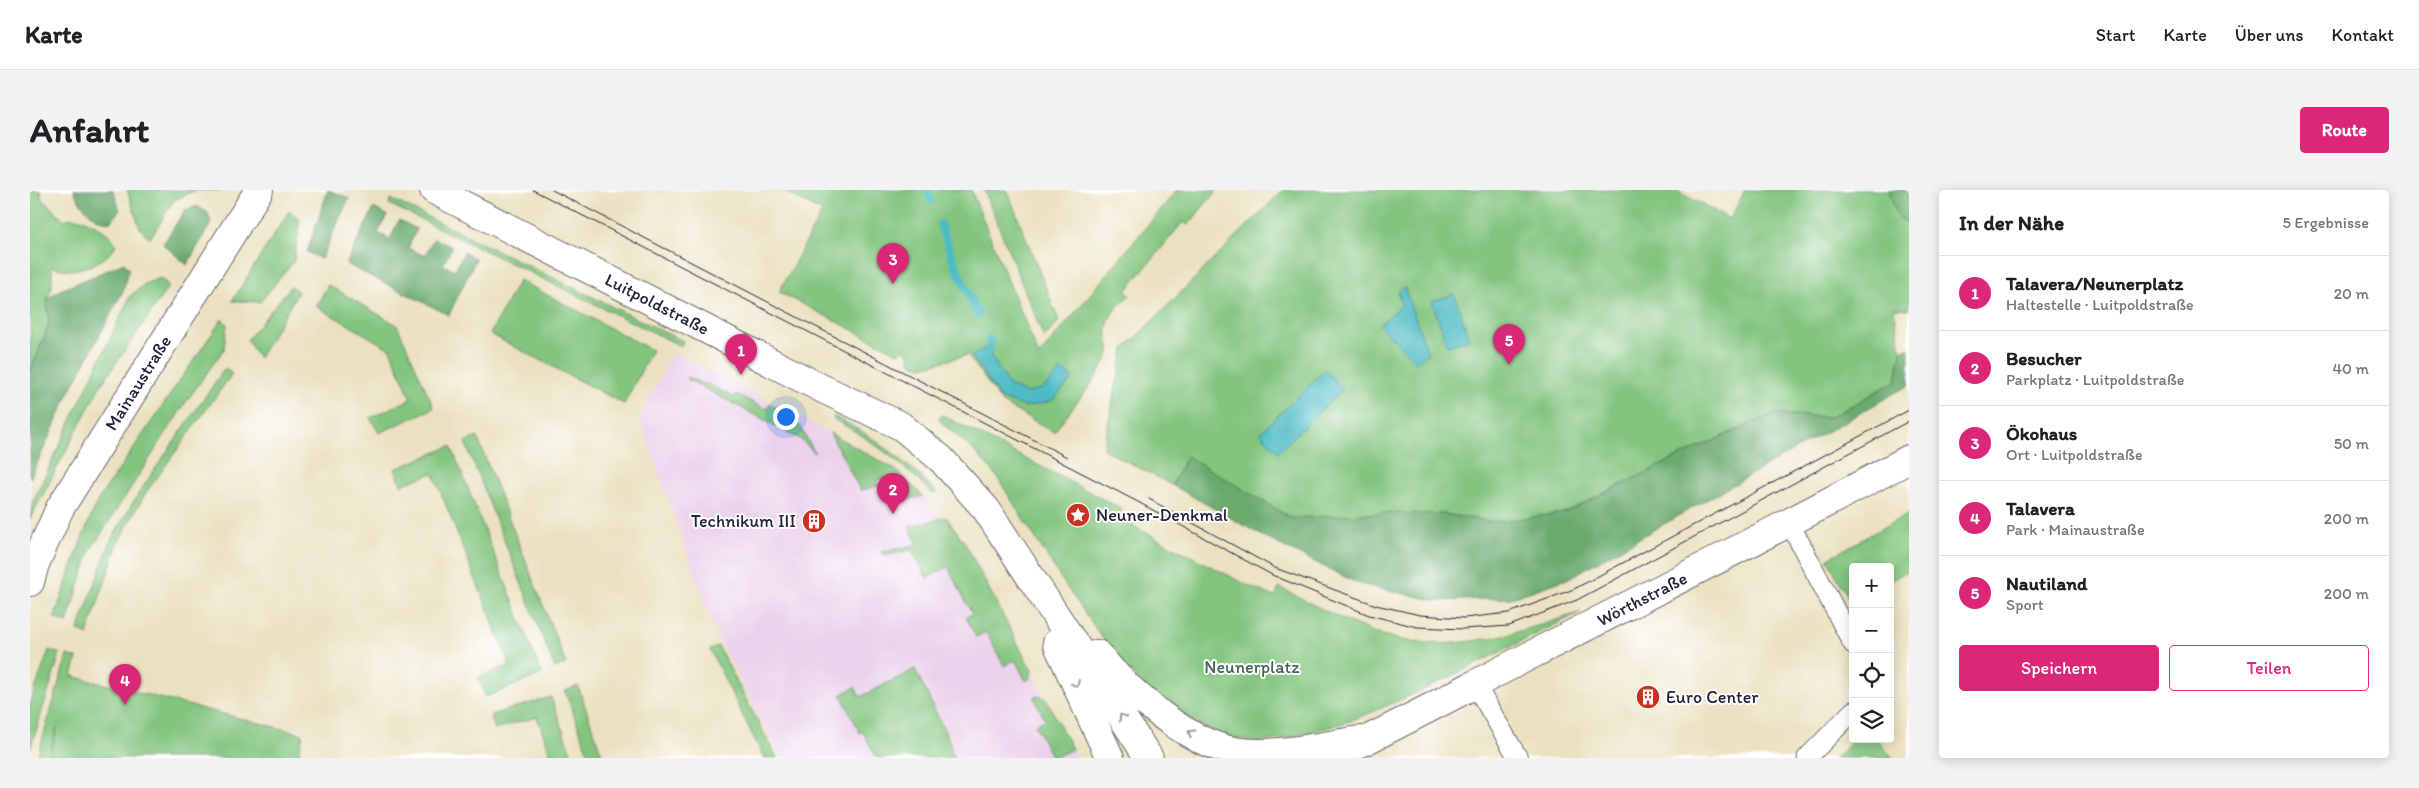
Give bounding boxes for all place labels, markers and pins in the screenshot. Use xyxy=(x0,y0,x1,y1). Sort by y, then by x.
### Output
pin: 3 xyxy=(877,243,909,284)
pin: 5 xyxy=(1493,324,1525,365)
pin: 1 xyxy=(725,334,757,375)
pin: 2 xyxy=(877,473,909,514)
place icon: Neuner-Denkmal xyxy=(1065,502,1091,528)
place label: Neuner-Denkmal xyxy=(1096,504,1228,526)
building icon: Technikum III xyxy=(801,508,827,534)
place label: Technikum III xyxy=(691,510,796,532)
pin: 4 xyxy=(109,664,141,705)
building icon: Euro Center xyxy=(1635,684,1661,710)
place label: Euro Center xyxy=(1666,686,1759,708)

